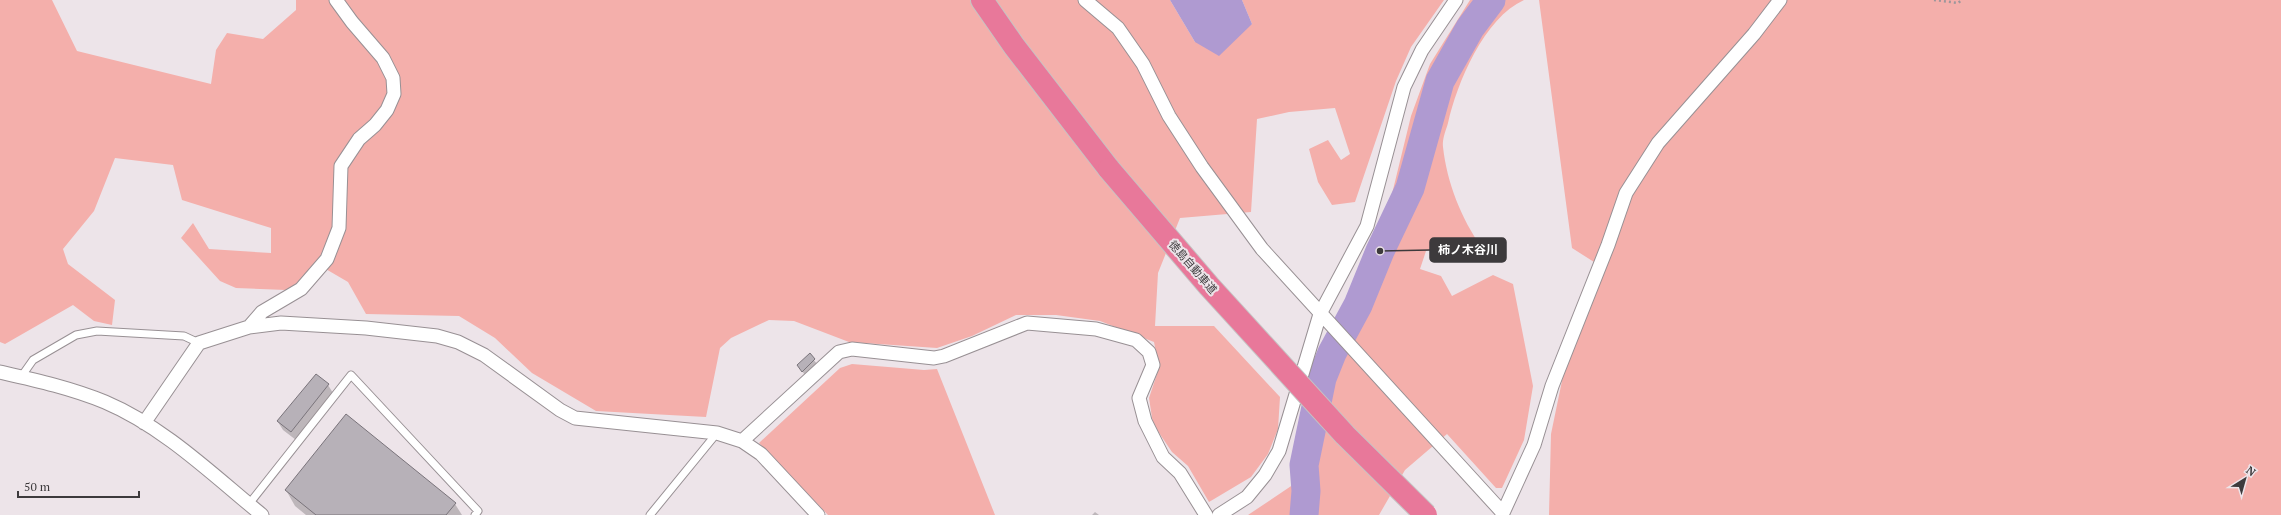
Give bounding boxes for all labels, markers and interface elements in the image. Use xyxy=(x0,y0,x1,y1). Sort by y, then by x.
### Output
street label: 徳島自動車道 xyxy=(1166,238,1220,296)
callout: 柿ノ木谷川 xyxy=(1430,238,1506,262)
text: 柿ノ木谷川 xyxy=(1438,242,1498,257)
north arrow xyxy=(2225,459,2265,499)
text: N xyxy=(2243,463,2259,480)
scale bar xyxy=(18,473,139,499)
text: 50 m xyxy=(24,479,51,494)

